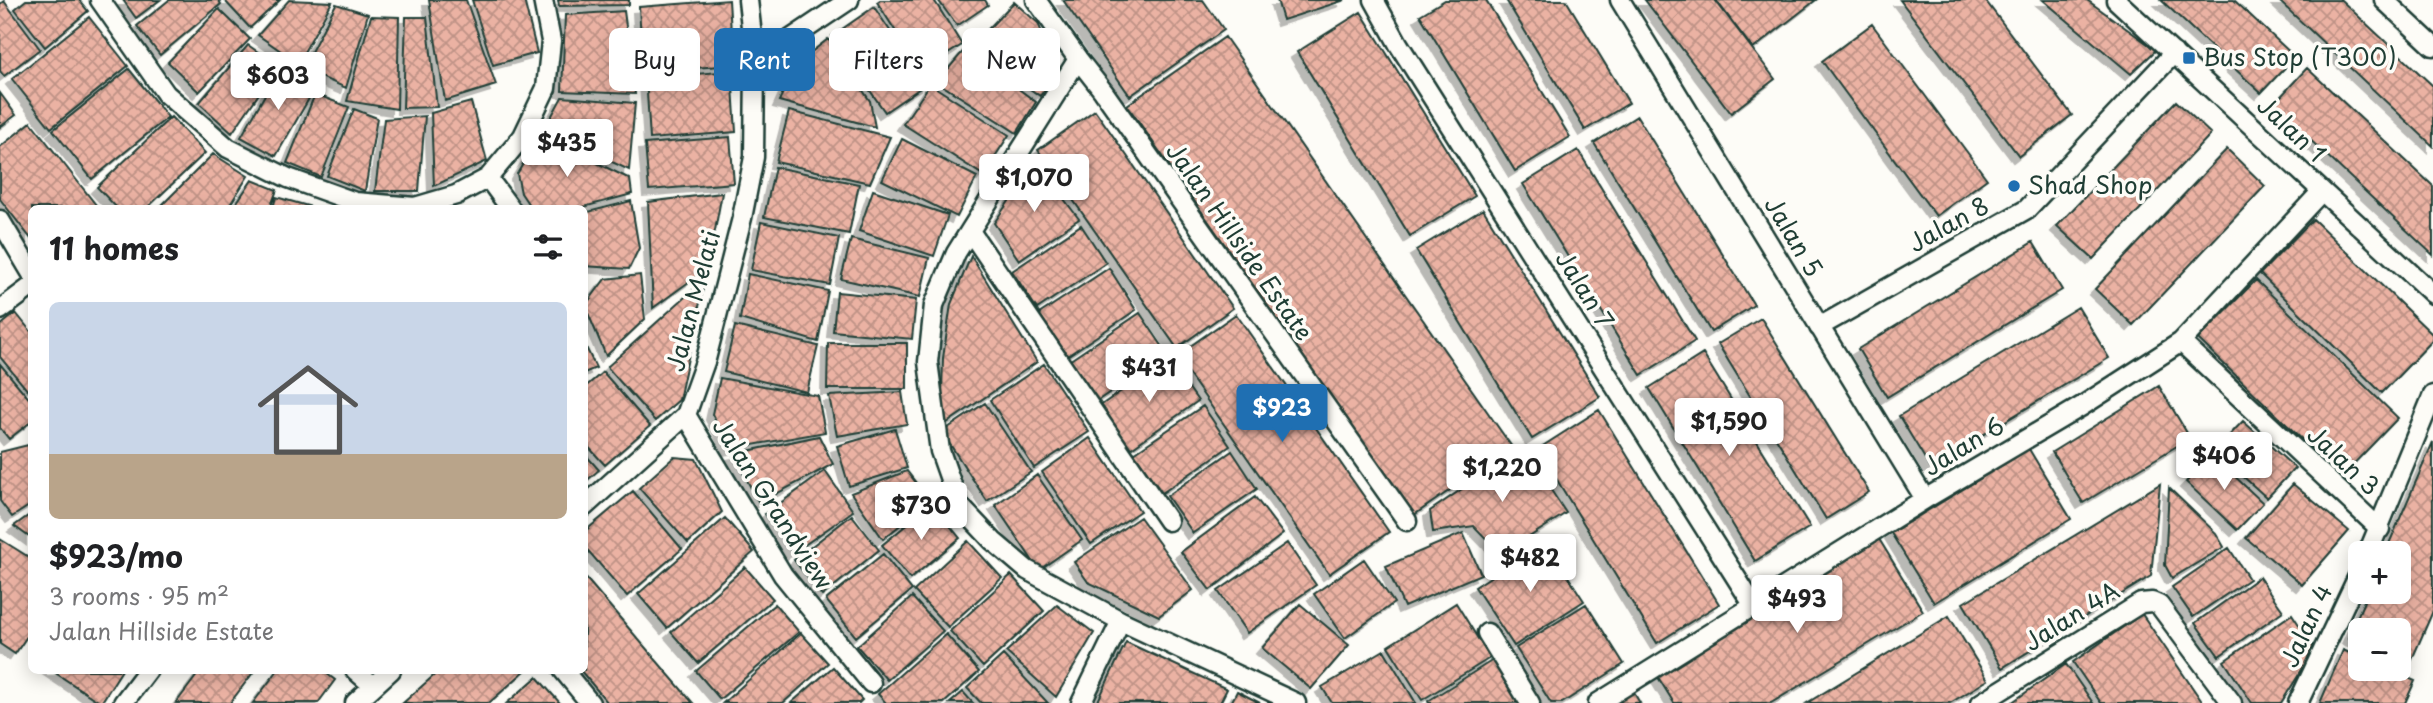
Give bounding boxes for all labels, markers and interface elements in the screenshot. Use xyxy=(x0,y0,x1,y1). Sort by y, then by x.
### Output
chip: Buy xyxy=(609,28,700,91)
chip: Rent xyxy=(714,28,815,91)
chip: Filters xyxy=(829,28,948,91)
chip: New xyxy=(962,28,1060,91)
place label: Bus Stop (T300) xyxy=(2203,38,2397,74)
marker: Bus Stop (T300) xyxy=(2181,50,2197,66)
pin: $603 xyxy=(237,52,319,112)
text: $603 xyxy=(247,57,309,92)
street label: Jalan 1 xyxy=(2250,87,2335,170)
pin: $435 xyxy=(526,120,608,179)
text: $435 xyxy=(537,124,597,159)
street label: Jalan Hillside Estate xyxy=(1159,134,1323,347)
pin: $1,070 xyxy=(977,154,1091,214)
text: $1,070 xyxy=(995,159,1073,194)
place label: Shad Shop xyxy=(2028,166,2152,202)
marker: Shad Shop xyxy=(2006,178,2022,194)
street label: Jalan 8 xyxy=(1901,186,1995,260)
street label: Jalan 5 xyxy=(1757,189,1833,283)
text: 11 homes xyxy=(49,225,179,270)
street label: Jalan Melati xyxy=(656,226,728,375)
icon: filters xyxy=(529,228,567,266)
street label: Jalan 7 xyxy=(1548,243,1624,335)
pin: $431 xyxy=(1108,344,1190,404)
icon: home xyxy=(245,347,371,473)
text: $431 xyxy=(1122,349,1176,384)
pin: $923 xyxy=(1241,384,1323,444)
text: $923 xyxy=(1252,389,1312,424)
pin: $1,590 xyxy=(1672,398,1786,458)
text: $1,590 xyxy=(1691,403,1767,438)
street label: Jalan 6 xyxy=(1916,407,2010,484)
street label: Jalan Grandview xyxy=(705,410,843,596)
street label: Jalan 3 xyxy=(2300,416,2389,503)
pin: $406 xyxy=(2183,433,2265,492)
text: $406 xyxy=(2192,437,2256,472)
pin: $1,220 xyxy=(1445,444,1559,504)
text: $1,220 xyxy=(1462,449,1542,484)
pin: $730 xyxy=(880,482,962,542)
text: $730 xyxy=(891,487,951,522)
text: $923/mo xyxy=(49,533,183,578)
pin: $482 xyxy=(1489,534,1571,594)
text: $482 xyxy=(1500,539,1560,574)
map controls xyxy=(2348,541,2411,681)
button: + xyxy=(2348,541,2411,604)
street label: Jalan 4A xyxy=(2016,572,2126,659)
pin: $493 xyxy=(1756,576,1838,635)
text: 3 rooms · 95 m² xyxy=(49,578,229,613)
street label: Jalan 4 xyxy=(2270,578,2340,673)
text: $493 xyxy=(1767,580,1827,615)
text: Jalan Hillside Estate xyxy=(49,613,274,648)
button: − xyxy=(2348,618,2411,681)

